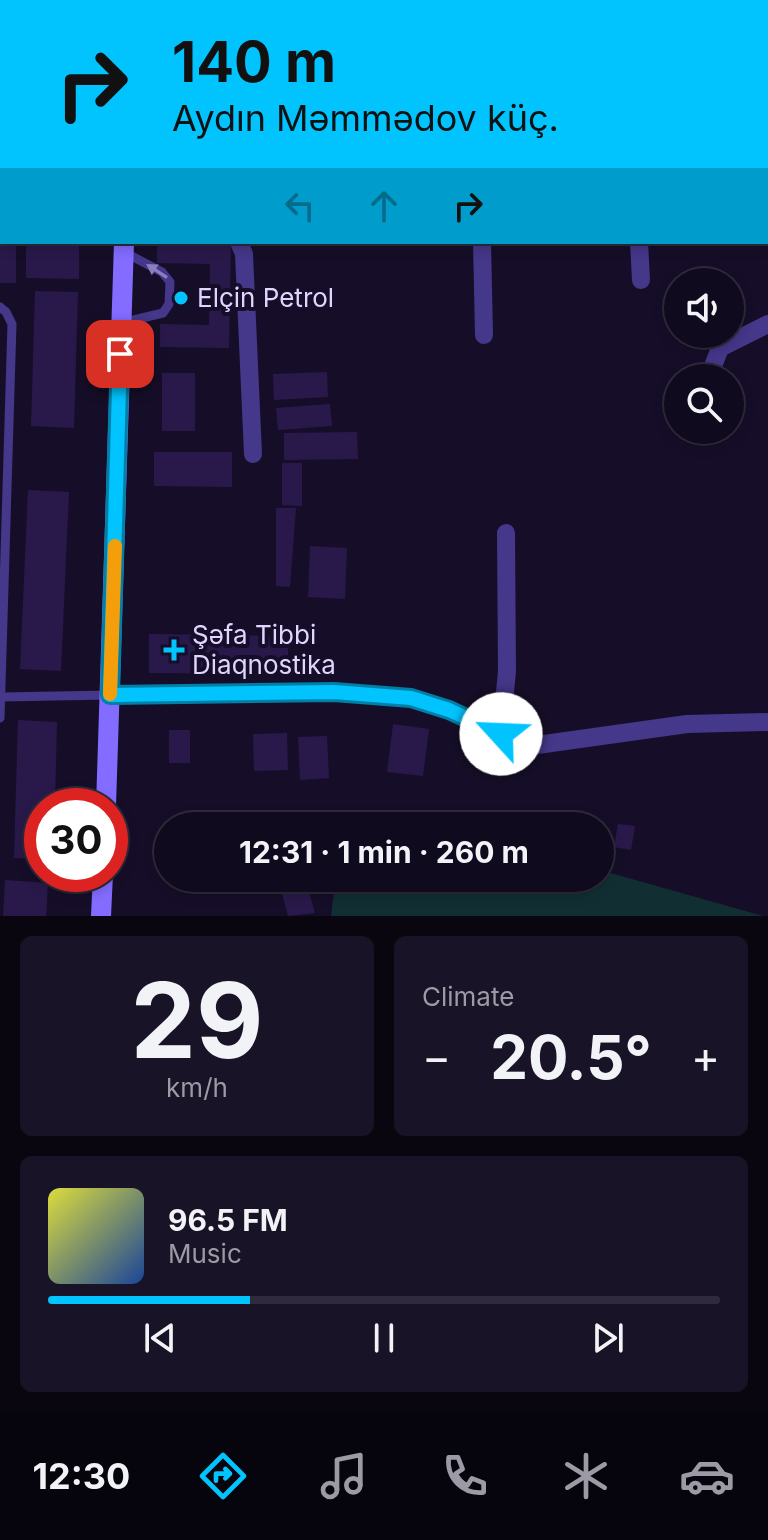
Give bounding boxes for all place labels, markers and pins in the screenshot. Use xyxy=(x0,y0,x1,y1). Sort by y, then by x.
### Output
place label: Elçin Petrol xyxy=(197,282,334,313)
marker: Elçin Petrol xyxy=(172,289,190,307)
pin xyxy=(86,320,154,388)
place label: Şəfa Tibbi Diaqnostika xyxy=(192,619,336,680)
marker: Şəfa Tibbi Diaqnostika xyxy=(163,639,185,661)

